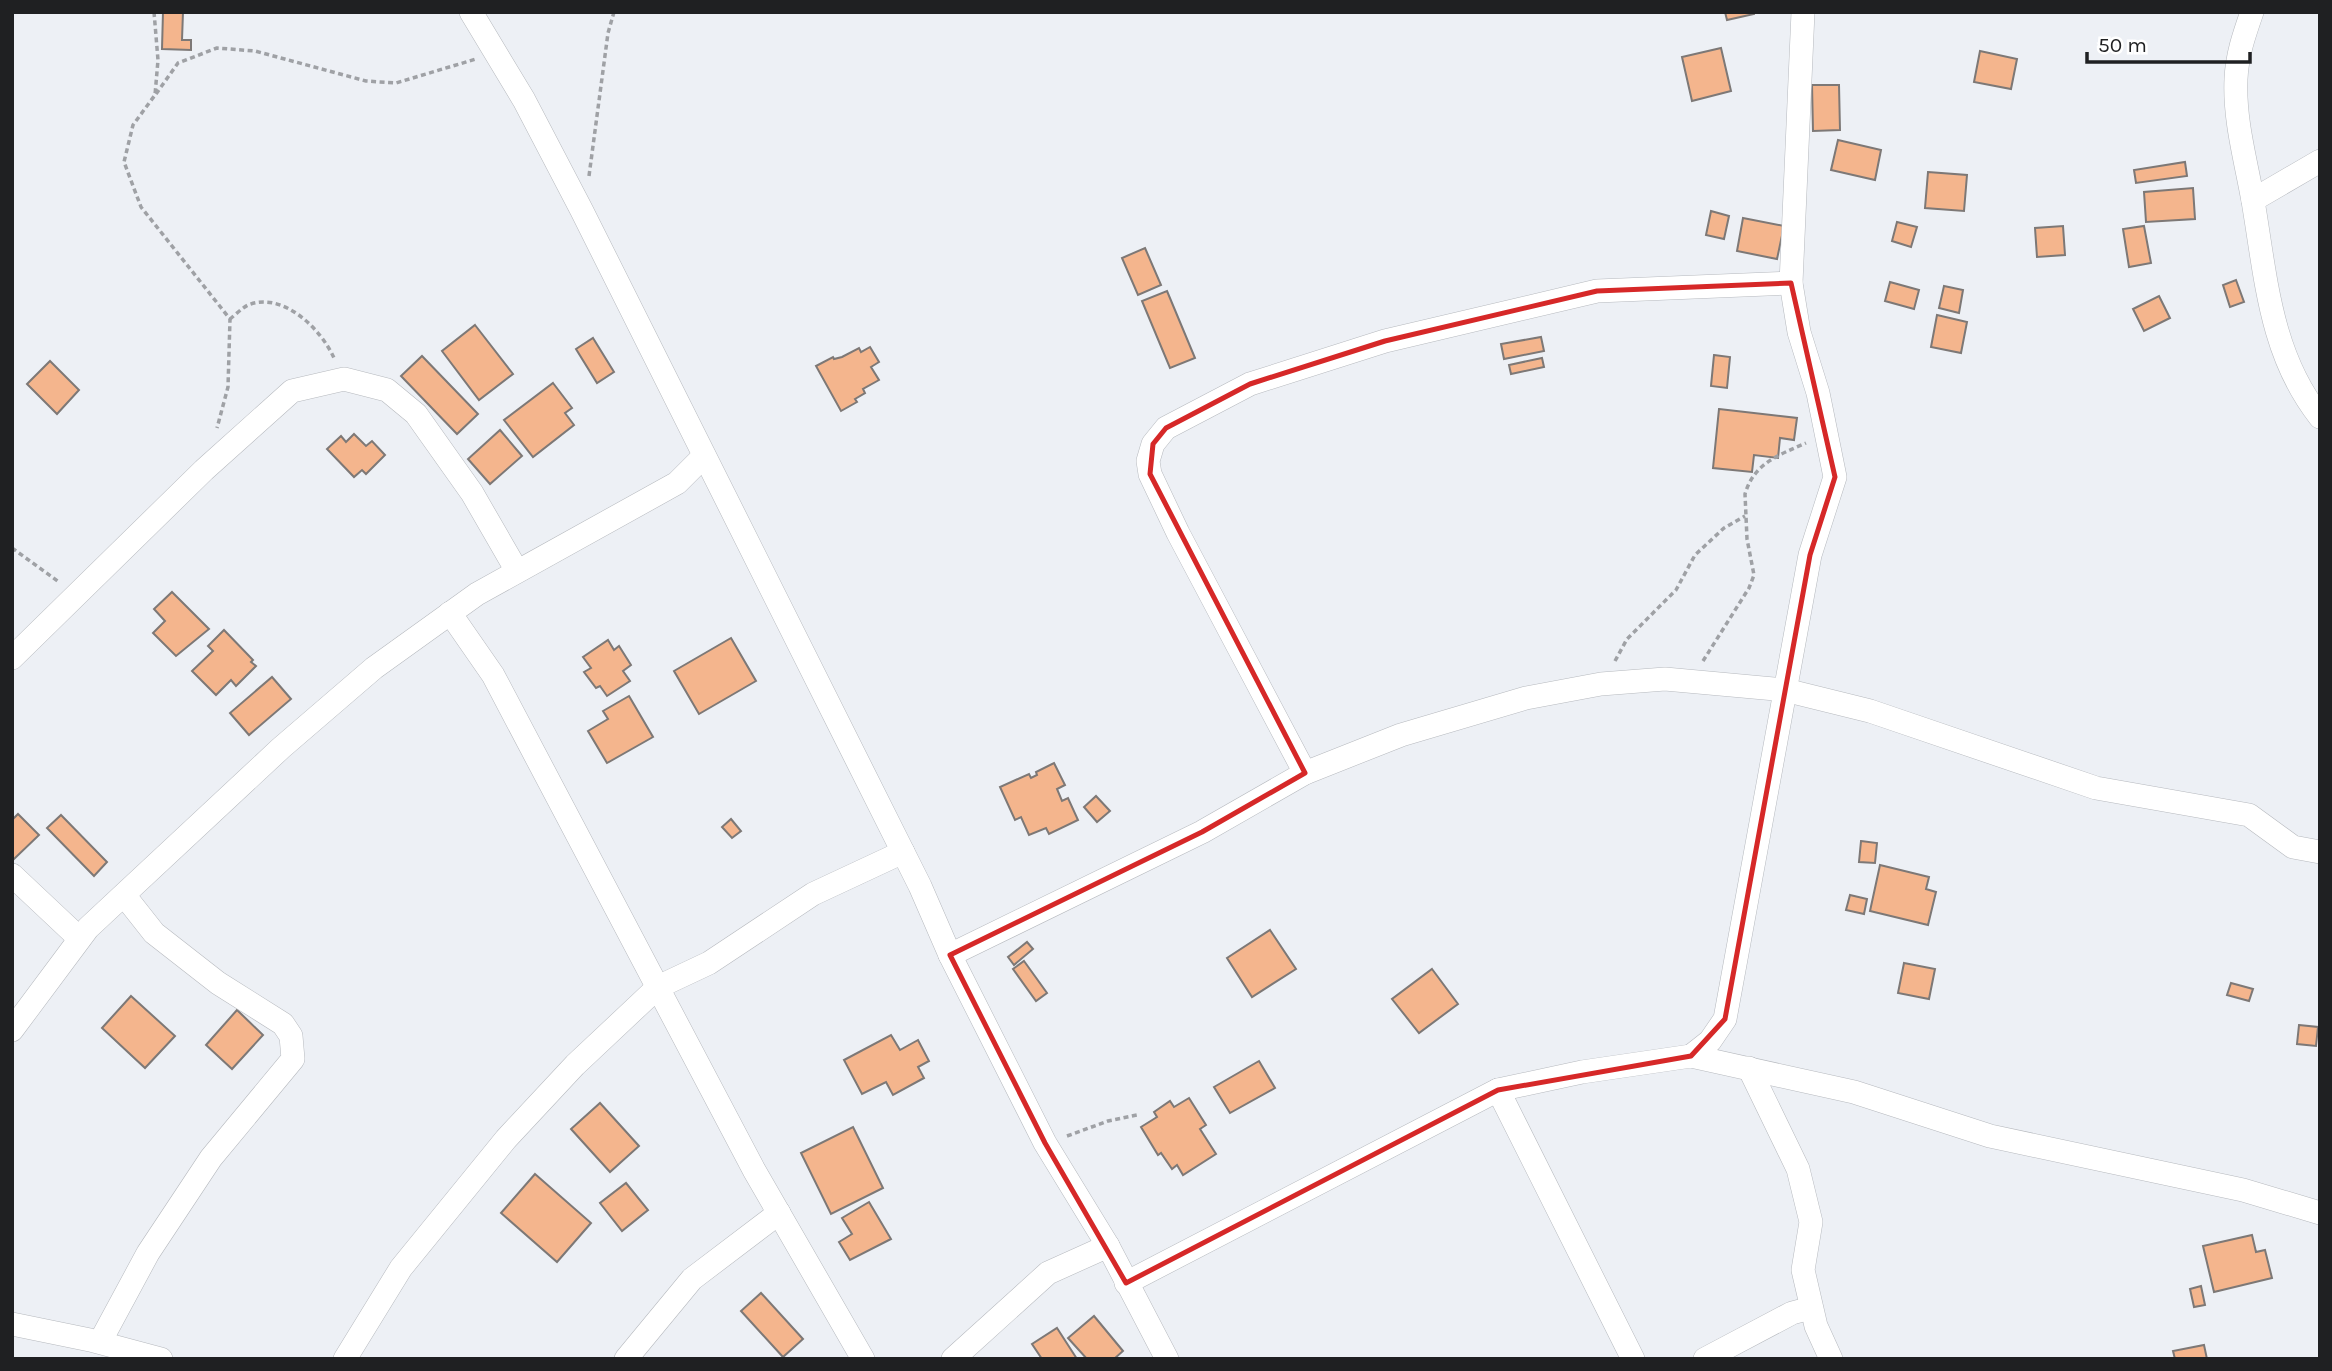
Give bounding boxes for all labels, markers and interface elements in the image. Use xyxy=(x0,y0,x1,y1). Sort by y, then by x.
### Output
scale bar xyxy=(2087,21,2250,65)
text: 50 m xyxy=(2098,33,2147,57)

